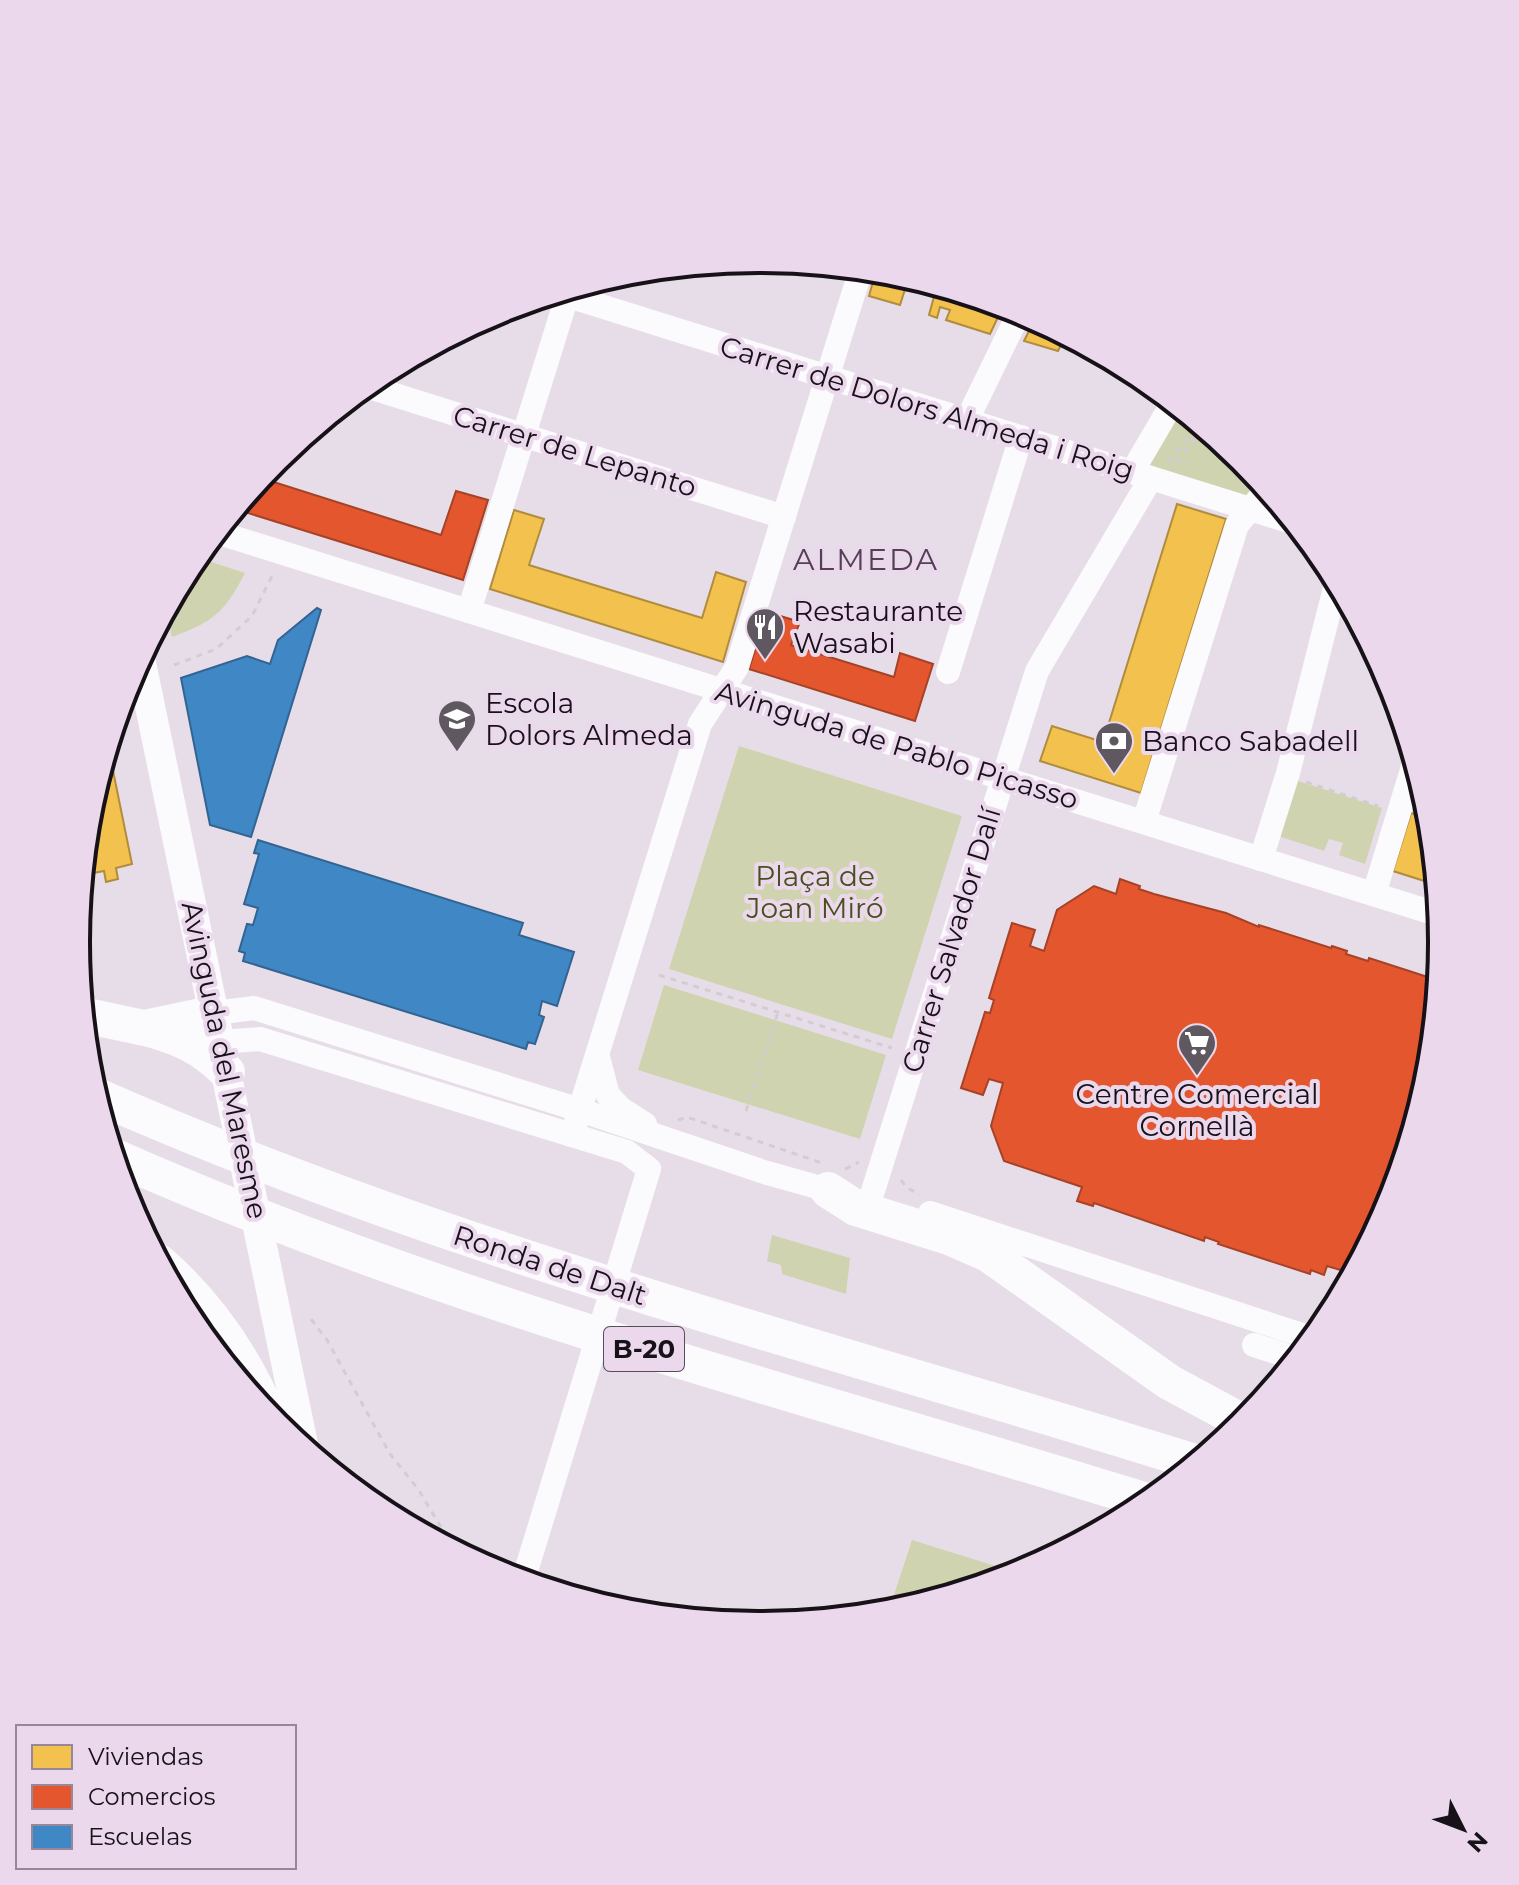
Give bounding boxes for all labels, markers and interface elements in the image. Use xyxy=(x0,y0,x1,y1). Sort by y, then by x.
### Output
street label: Carrer de Dolors Almeda i Roig xyxy=(716,329,1138,487)
street label: Carrer de Lepanto xyxy=(449,398,701,504)
district label: ALMEDA xyxy=(793,541,939,578)
place label: Restaurante Wasabi xyxy=(793,594,963,660)
restaurant icon: Restaurante Wasabi xyxy=(744,606,786,661)
street label: Avinguda de Pablo Picasso xyxy=(712,674,1082,816)
place label: Escola Dolors Almeda xyxy=(485,686,693,752)
school or university icon: Escola Dolors Almeda xyxy=(436,698,478,753)
bank icon: Banco Sabadell xyxy=(1093,720,1135,775)
place label: Banco Sabadell xyxy=(1142,724,1359,758)
street label: Carrer Salvador Dalí xyxy=(894,802,1008,1077)
park label: Plaça de Joan Miró xyxy=(746,859,883,925)
street label: Avinguda del Maresme xyxy=(175,898,275,1222)
supermarket icon: Centre Comercial Cornellà xyxy=(1176,1022,1218,1077)
place label: Centre Comercial Cornellà xyxy=(1076,1077,1318,1143)
street label: Ronda de Dalt xyxy=(449,1218,651,1312)
road number: B-20 xyxy=(604,1327,684,1371)
legend xyxy=(16,1725,296,1869)
text: Viviendas xyxy=(88,1742,203,1771)
text: Comercios xyxy=(88,1782,215,1811)
north arrow xyxy=(1423,1789,1503,1869)
text: Escuelas xyxy=(88,1822,192,1851)
text: N xyxy=(1462,1826,1493,1858)

